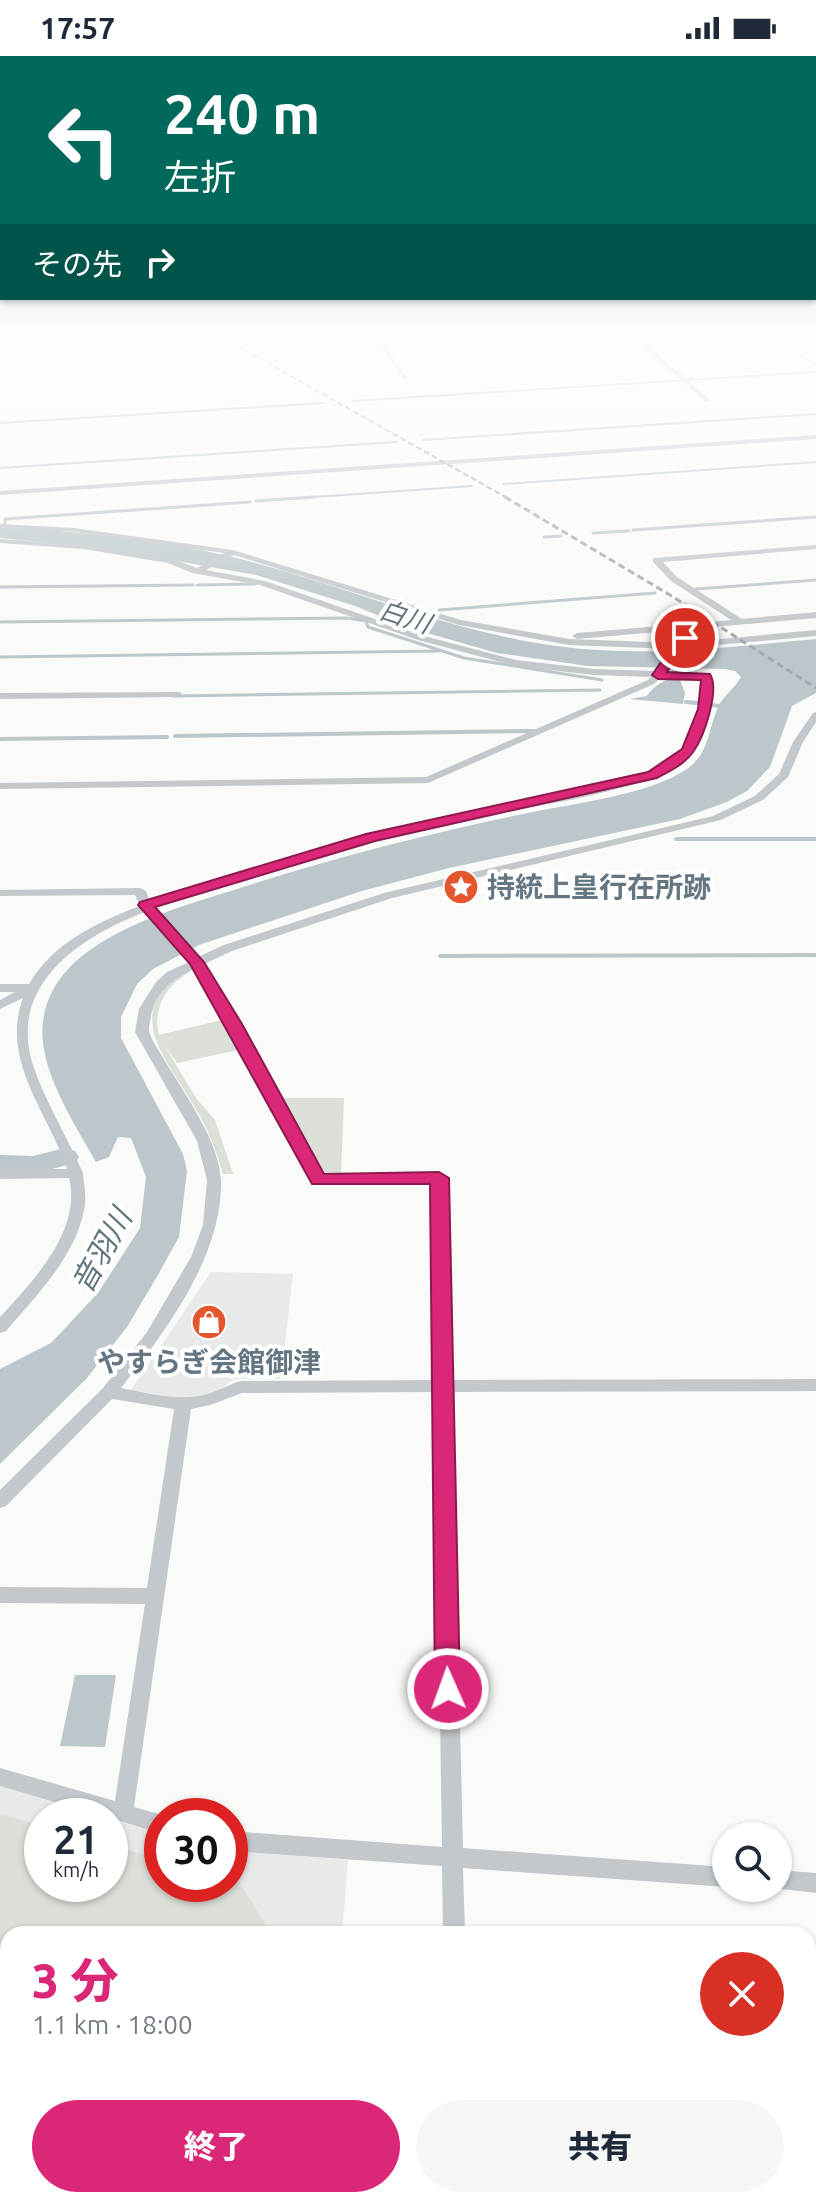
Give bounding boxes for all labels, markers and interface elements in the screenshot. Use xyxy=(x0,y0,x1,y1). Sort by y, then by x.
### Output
text: 17:57 xyxy=(40,11,115,45)
text: 240 m xyxy=(164,82,320,145)
icon: left xyxy=(32,88,136,192)
text: 左折 xyxy=(164,156,236,197)
icon: right xyxy=(138,240,182,284)
text: その先 xyxy=(32,247,122,281)
water label: 白川 xyxy=(376,595,437,639)
pin xyxy=(651,604,719,672)
icon: arrive xyxy=(663,616,707,660)
place icon: 持統上皇行在所跡 xyxy=(442,868,480,906)
place label: 持統上皇行在所跡 xyxy=(487,871,711,902)
water label: 音羽川 xyxy=(64,1200,139,1298)
shop icon: やすらぎ会館御津 xyxy=(190,1303,228,1341)
place label: やすらぎ会館御津 xyxy=(97,1346,321,1377)
position arrow xyxy=(406,1647,490,1731)
speed limit sign: 30 xyxy=(144,1798,248,1902)
text: 21 xyxy=(53,1817,99,1862)
map controls xyxy=(712,1822,792,1902)
button: search xyxy=(712,1822,792,1902)
text: km/h xyxy=(53,1858,99,1881)
button: close xyxy=(700,1952,784,2036)
text: 3 分 xyxy=(32,1953,119,2007)
text: 1.1 km · 18:00 xyxy=(32,2010,193,2039)
button: 終了 xyxy=(32,2100,400,2192)
button: 共有 xyxy=(416,2100,784,2192)

